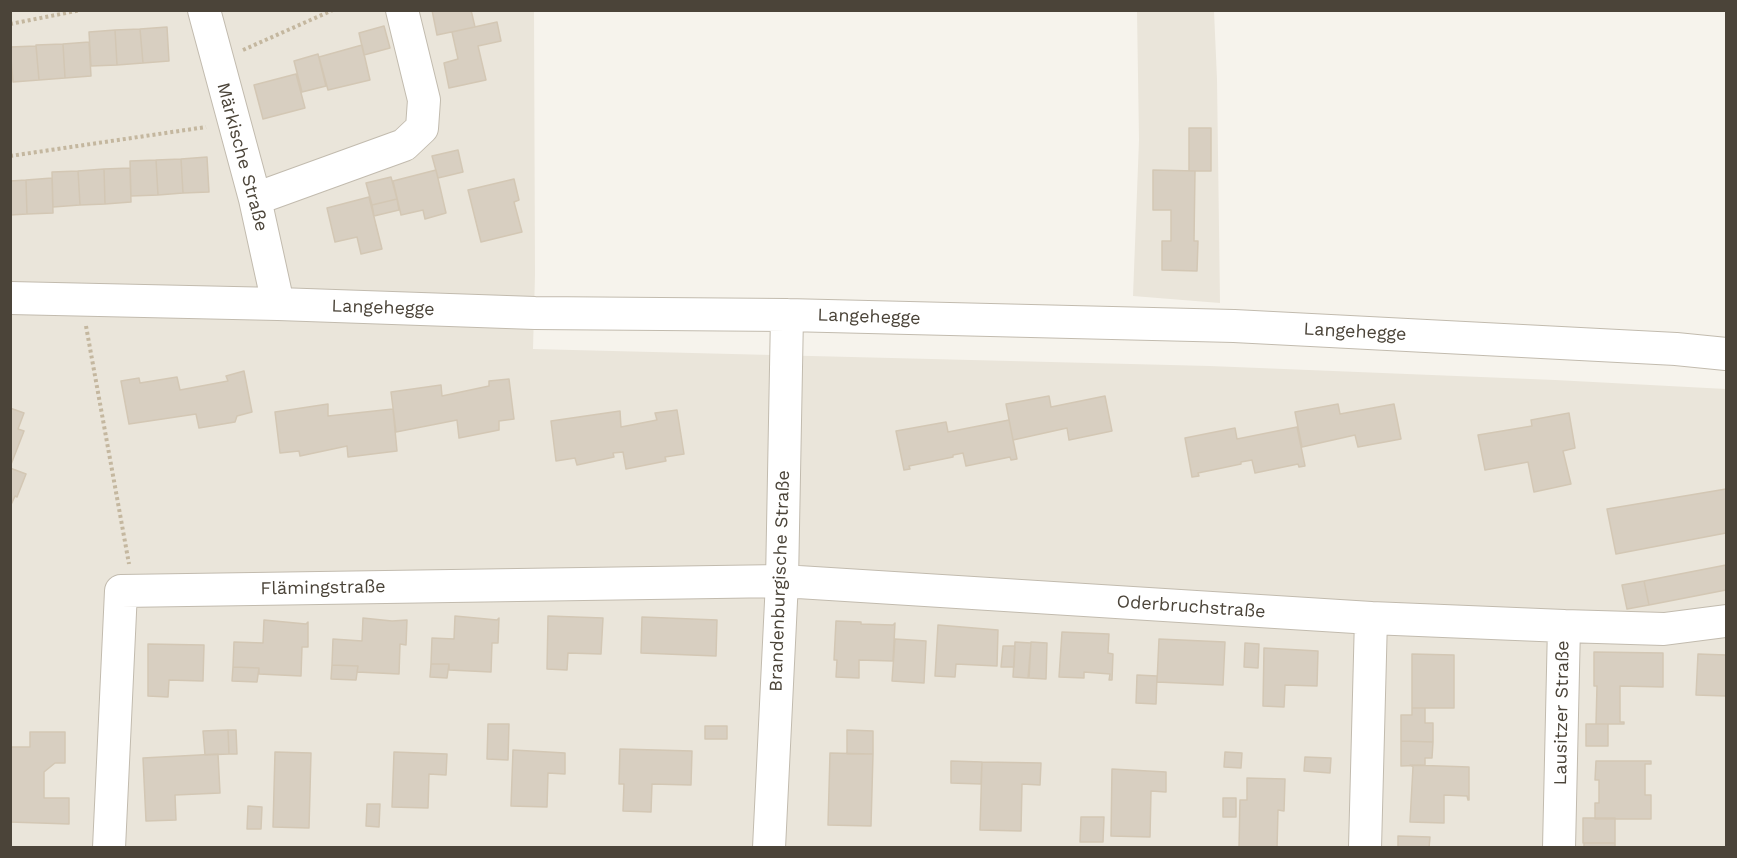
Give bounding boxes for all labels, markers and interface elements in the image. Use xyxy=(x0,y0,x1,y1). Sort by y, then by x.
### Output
street label: Märkische Straße xyxy=(212,80,272,234)
street label: Langehegge xyxy=(331,295,435,321)
street label: Langehegge xyxy=(817,304,921,330)
street label: Langehegge xyxy=(1303,319,1407,345)
street label: Brandenburgische Straße xyxy=(765,470,795,692)
street label: Flämingstraße xyxy=(260,576,386,600)
street label: Oderbruchstraße xyxy=(1116,591,1266,623)
street label: Lausitzer Straße xyxy=(1550,640,1574,786)

